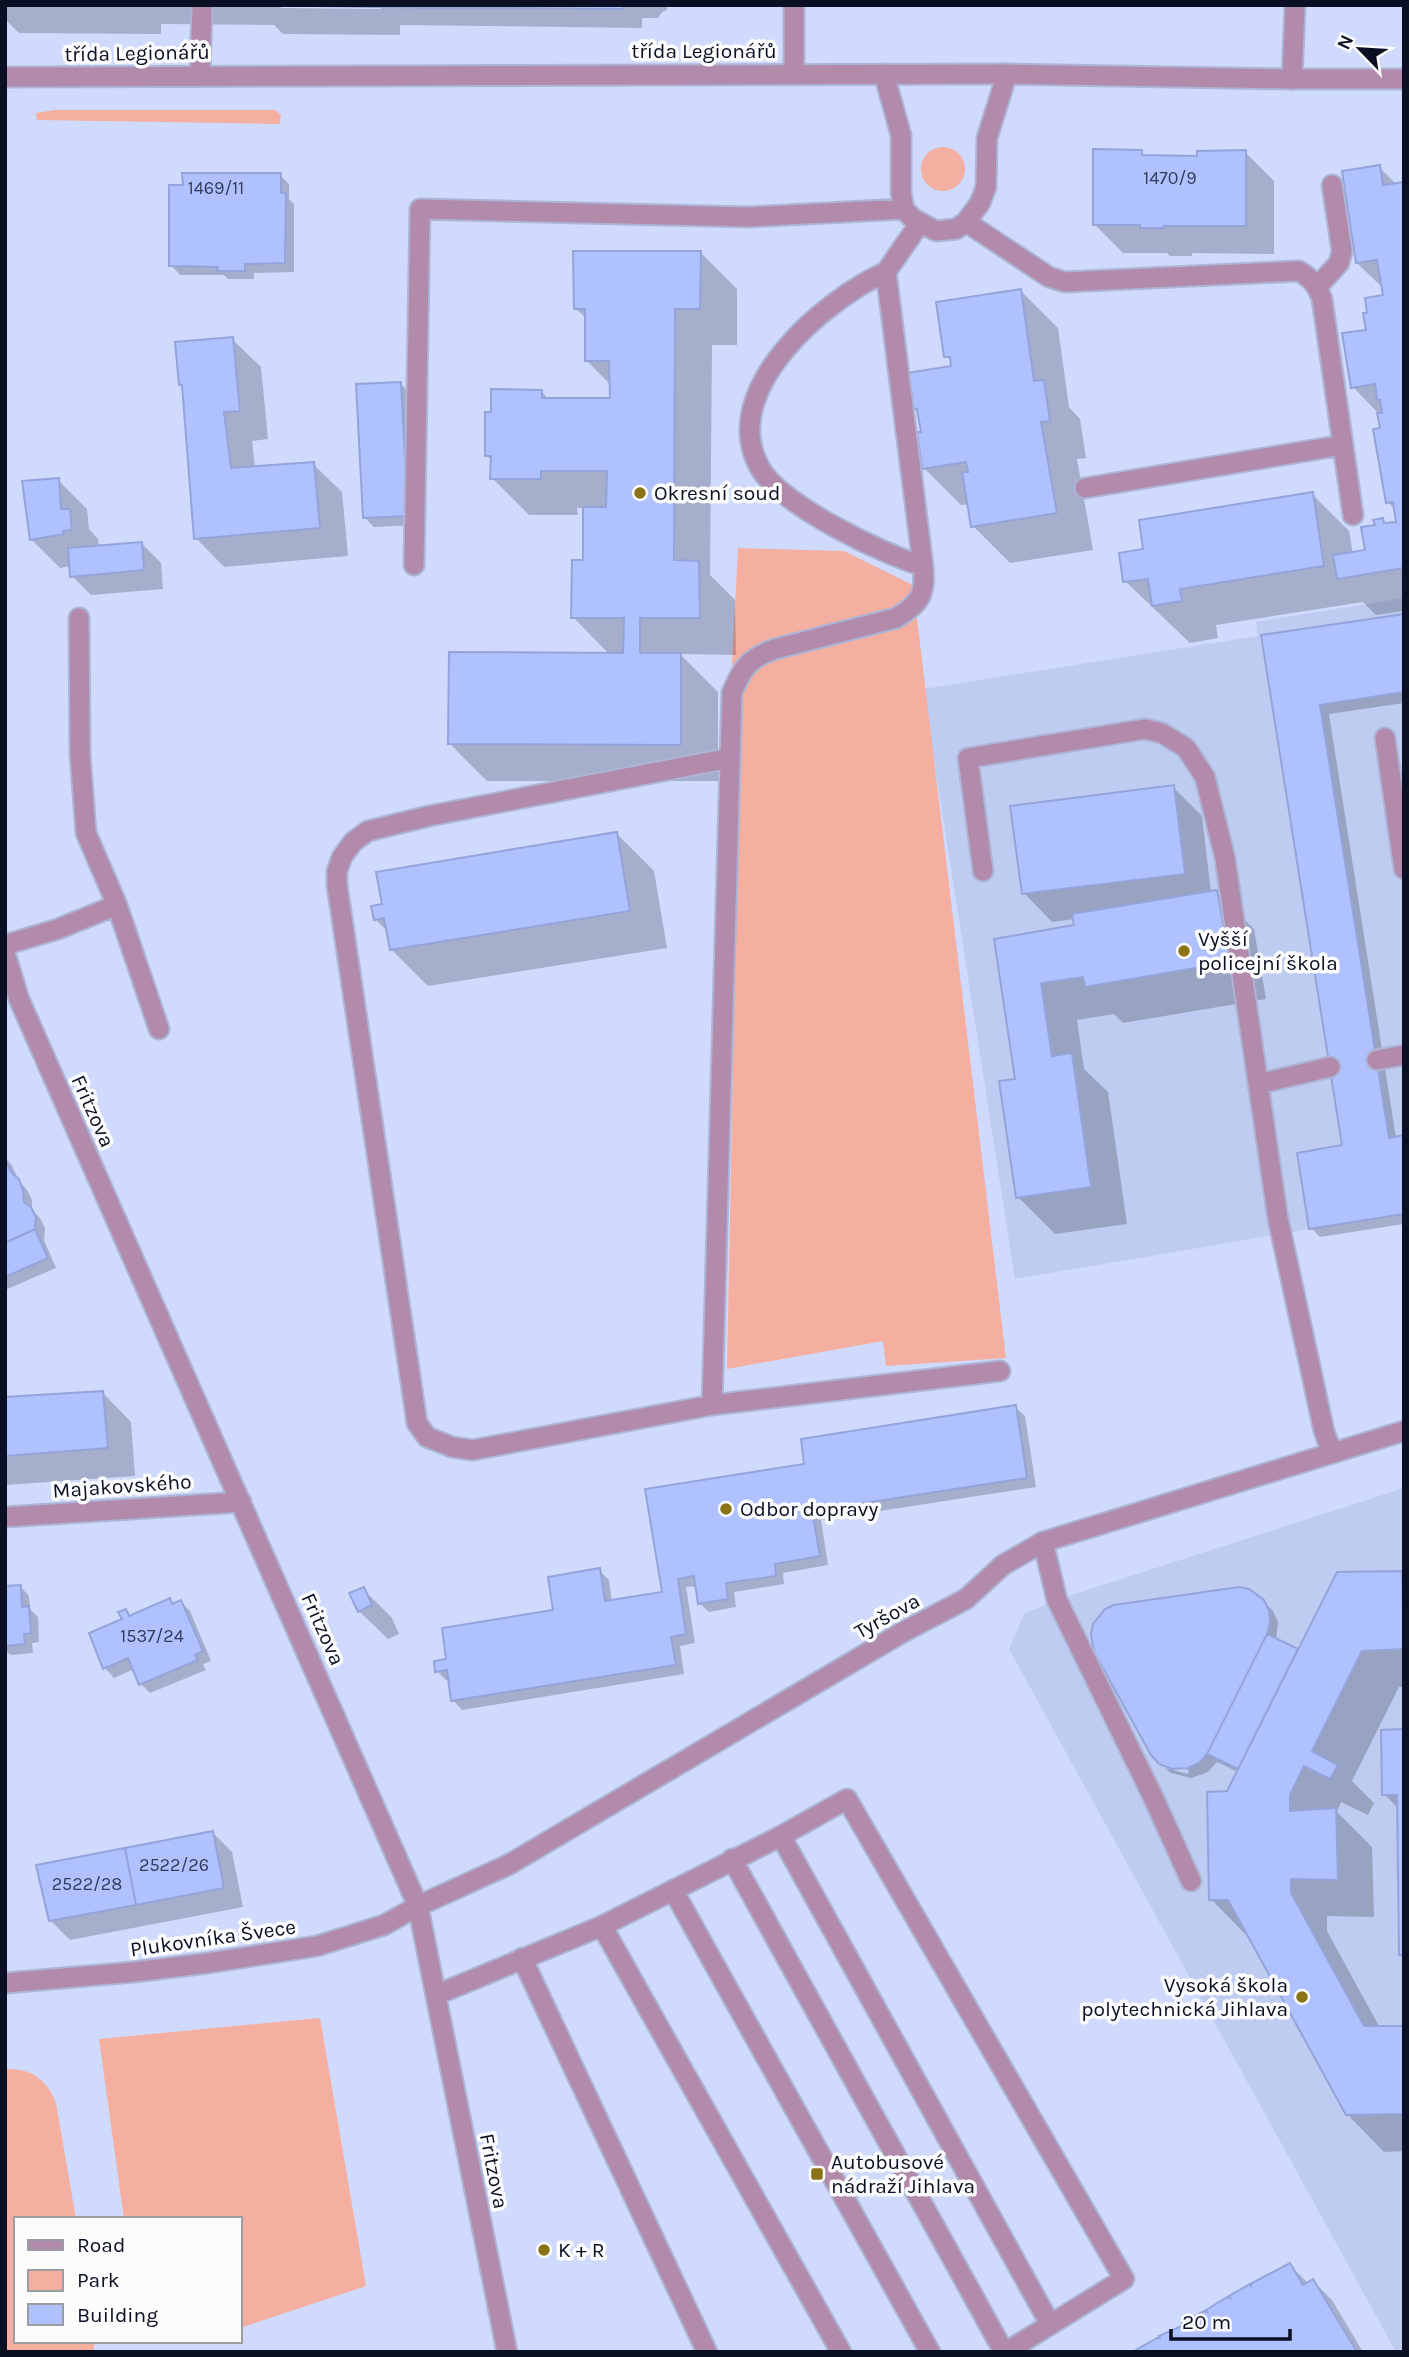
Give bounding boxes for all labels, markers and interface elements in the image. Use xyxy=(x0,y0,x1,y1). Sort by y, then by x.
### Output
north arrow xyxy=(1325,14,1395,84)
text: N xyxy=(1333,31,1358,53)
street label: třída Legionářů xyxy=(631,39,777,63)
street label: třída Legionářů xyxy=(64,40,210,66)
house number: 1470/9 xyxy=(1143,167,1197,189)
house number: 1469/11 xyxy=(188,177,244,199)
place label: Okresní soud xyxy=(654,481,780,505)
marker: Okresní soud xyxy=(632,485,648,501)
place label: Vyšší policejní škola xyxy=(1198,927,1338,975)
marker: Vyšší policejní škola xyxy=(1176,943,1192,959)
street label: Fritzova xyxy=(67,1071,119,1151)
street label: Majakovského xyxy=(52,1469,192,1503)
place label: Odbor dopravy xyxy=(740,1497,878,1521)
marker: Odbor dopravy xyxy=(718,1501,734,1517)
street label: Tyršova xyxy=(850,1588,924,1644)
street label: Fritzova xyxy=(297,1589,349,1669)
house number: 1537/24 xyxy=(120,1625,184,1647)
house number: 2522/26 xyxy=(139,1854,209,1876)
house number: 2522/28 xyxy=(52,1873,122,1895)
street label: Plukovníka Švece xyxy=(129,1914,297,1962)
place label: Vysoká škola polytechnická Jihlava xyxy=(1081,1973,1288,2021)
marker: Vysoká škola polytechnická Jihlava xyxy=(1294,1989,1310,2005)
street label: Fritzova xyxy=(475,2131,513,2211)
place label: Autobusové nádraží Jihlava xyxy=(831,2150,975,2198)
marker: Autobusové nádraží Jihlava xyxy=(809,2166,825,2182)
legend xyxy=(14,2217,242,2343)
text: Road xyxy=(77,2233,125,2257)
place label: K + R xyxy=(558,2238,605,2262)
marker: K + R xyxy=(536,2242,552,2258)
text: Park xyxy=(77,2268,120,2292)
scale bar xyxy=(1171,2298,1290,2342)
text: Building xyxy=(77,2303,158,2327)
text: 20 m xyxy=(1182,2310,1231,2334)

